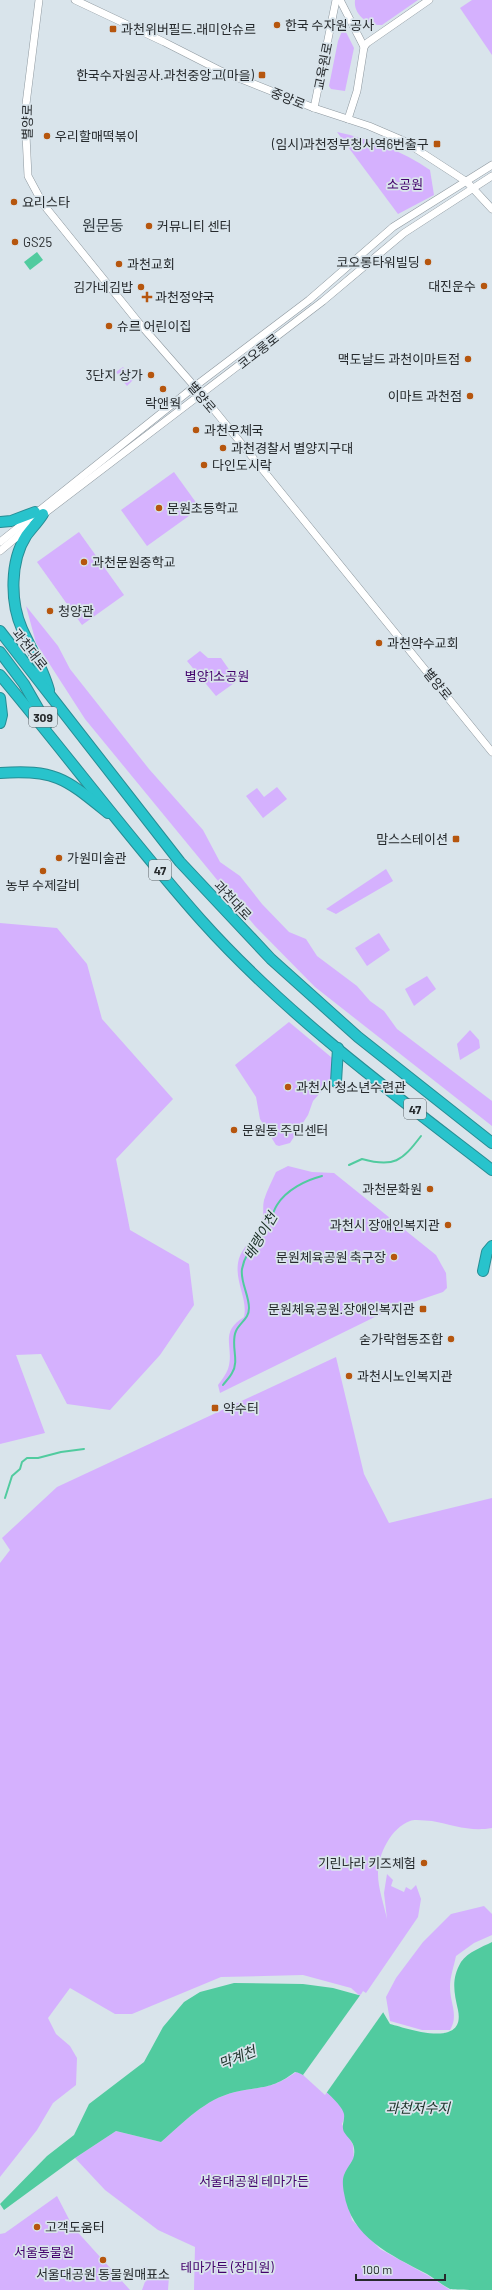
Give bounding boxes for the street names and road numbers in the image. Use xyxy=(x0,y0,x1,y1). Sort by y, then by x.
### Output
street label: 교육원로 xyxy=(311,41,335,91)
street label: 중앙로 xyxy=(268,84,308,112)
street label: 별양로 xyxy=(19,104,35,140)
street label: 코오롱로 xyxy=(234,330,282,372)
street label: 별양로 xyxy=(184,378,220,416)
street label: 과천대로 xyxy=(9,625,51,673)
street label: 별양로 xyxy=(420,665,456,703)
road number: 309 xyxy=(29,707,57,727)
road number: 47 xyxy=(149,860,171,880)
street label: 과천대로 xyxy=(211,877,255,923)
road number: 47 xyxy=(404,1099,426,1119)

